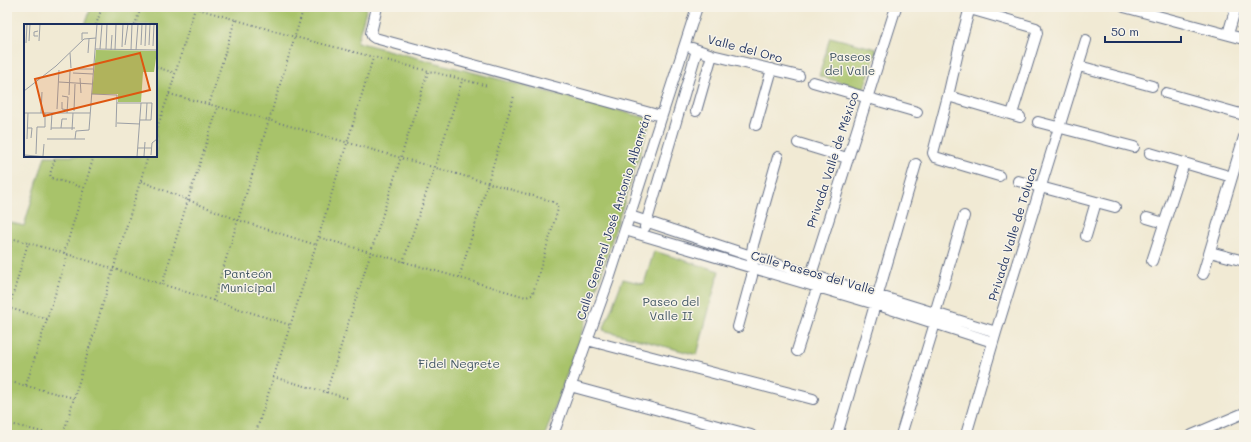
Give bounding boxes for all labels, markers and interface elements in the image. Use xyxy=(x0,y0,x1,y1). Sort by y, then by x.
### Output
scale bar xyxy=(1105,18,1181,44)
text: 50 m xyxy=(1111,23,1139,39)
inset map xyxy=(24,24,157,157)
street label: Valle del Oro xyxy=(706,30,785,66)
park label: Paseos del Valle xyxy=(825,48,875,78)
street label: Privada Valle de México xyxy=(802,90,862,230)
street label: Calle General José Antonio Albarrán xyxy=(572,111,654,322)
street label: Privada Valle de Toluca xyxy=(984,165,1040,303)
street label: Calle Paseos del Valle xyxy=(749,247,877,297)
park label: Panteón Municipal xyxy=(220,265,276,295)
park label: Paseo del Valle II xyxy=(642,293,700,323)
park label: Fidel Negrete xyxy=(418,355,500,371)

